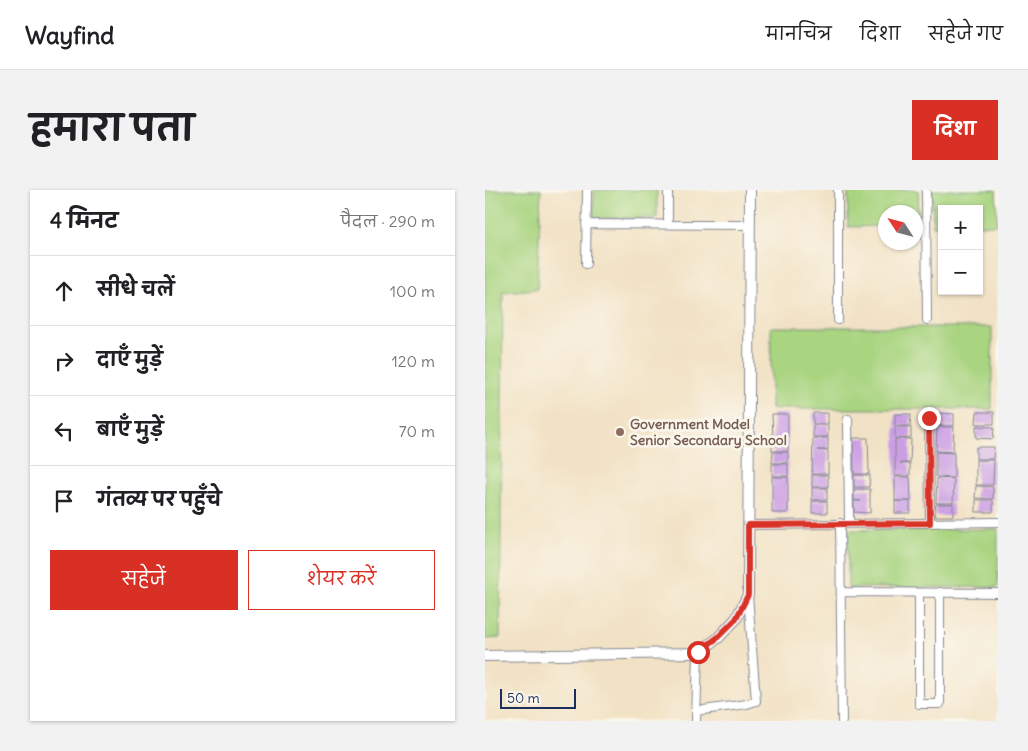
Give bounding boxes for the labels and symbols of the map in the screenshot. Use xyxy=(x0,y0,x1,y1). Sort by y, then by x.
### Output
north arrow xyxy=(878,205,923,250)
route end xyxy=(918,407,941,430)
place label: Government Model Senior Secondary School xyxy=(630,415,787,449)
marker: Government Model Senior Secondary School xyxy=(614,426,626,438)
route start xyxy=(687,641,710,664)
scale bar xyxy=(500,686,576,709)

